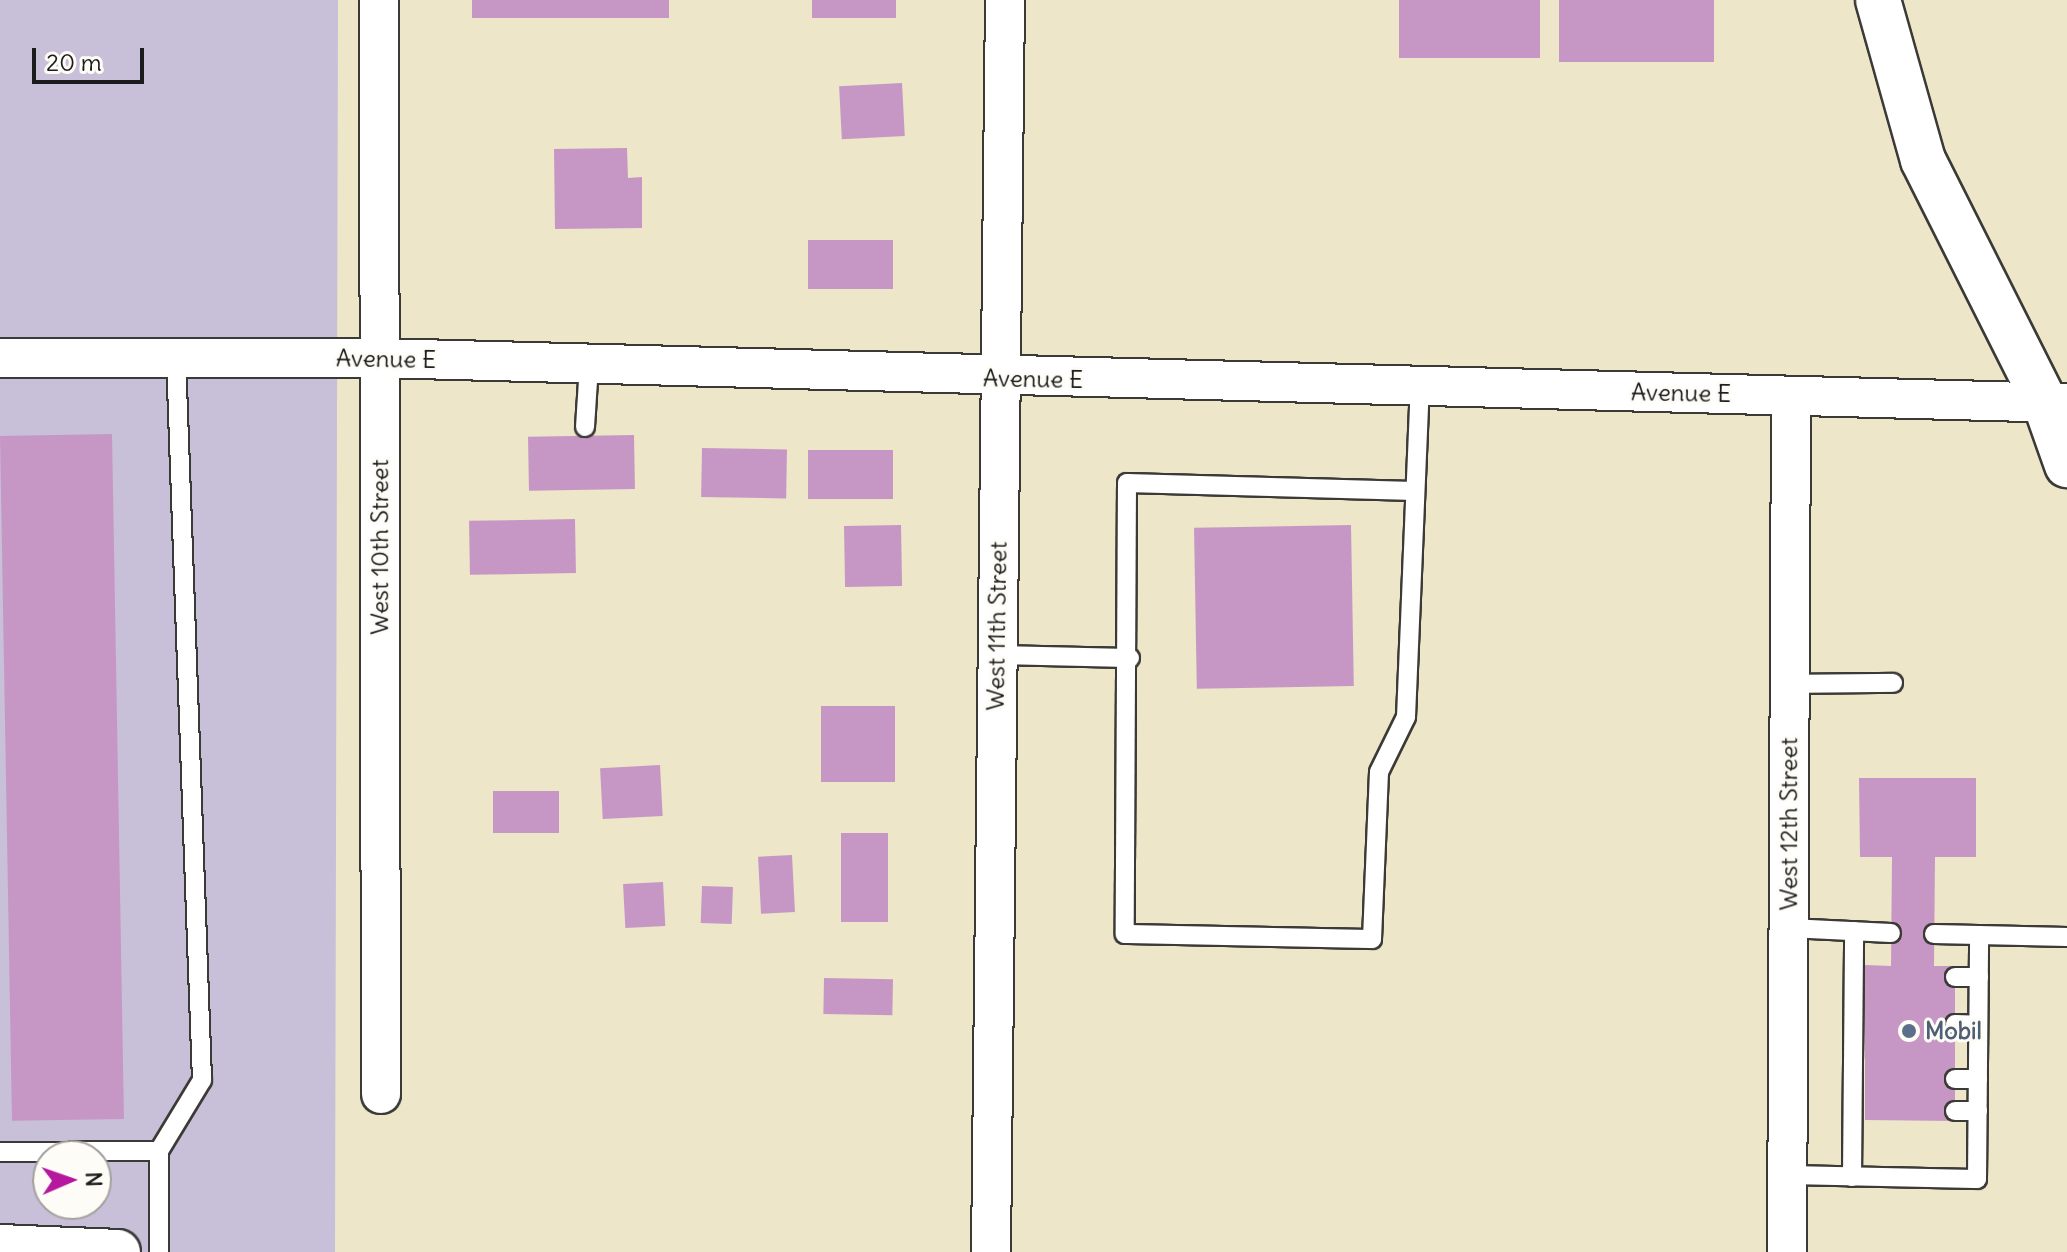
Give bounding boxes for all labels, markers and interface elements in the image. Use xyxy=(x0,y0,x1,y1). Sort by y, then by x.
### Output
scale bar xyxy=(36,32,148,82)
text: 20 m xyxy=(46,47,102,77)
street label: Avenue E xyxy=(336,344,436,374)
street label: Avenue E xyxy=(983,364,1083,394)
street label: Avenue E xyxy=(1631,378,1731,408)
street label: West 10th Street xyxy=(366,459,394,635)
street label: West 11th Street xyxy=(981,541,1013,711)
street label: West 12th Street xyxy=(1775,738,1803,910)
place label: Mobil xyxy=(1925,1017,1982,1045)
marker: Mobil xyxy=(1900,1022,1918,1040)
north arrow xyxy=(32,1140,112,1220)
text: N xyxy=(80,1171,108,1187)

